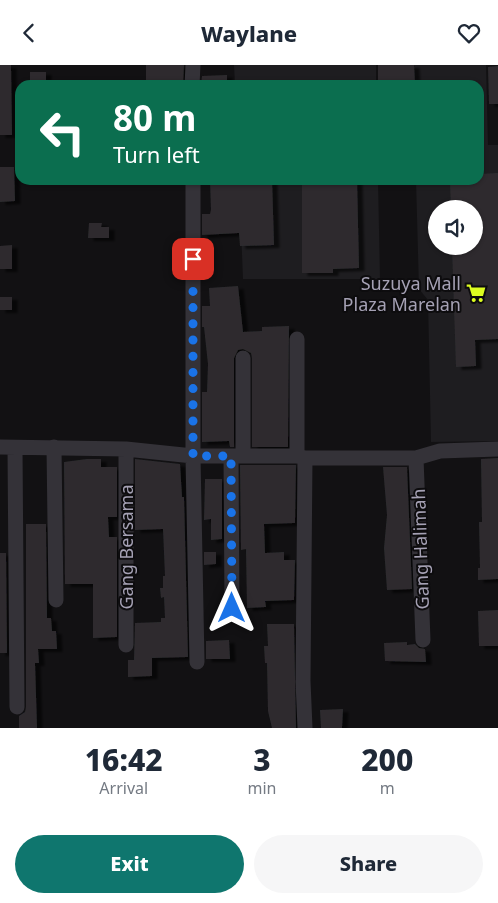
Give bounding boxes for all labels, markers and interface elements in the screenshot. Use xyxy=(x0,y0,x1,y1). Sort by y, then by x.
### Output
text: Waylane xyxy=(201,18,297,48)
icon: back xyxy=(15,19,43,47)
icon: heart xyxy=(455,19,483,47)
text: 80 m xyxy=(113,94,196,141)
icon: left xyxy=(30,100,95,165)
text: Turn left xyxy=(113,139,200,169)
map controls xyxy=(428,200,483,255)
button: sound xyxy=(428,200,483,255)
pin xyxy=(172,238,214,280)
icon: arrive xyxy=(179,245,207,273)
place label: Suzuya Mall Plaza Marelan xyxy=(343,271,461,316)
supermarket icon: Suzuya Mall Plaza Marelan xyxy=(465,282,487,304)
street label: Gang Bersama xyxy=(114,484,138,610)
street label: Gang Halimah xyxy=(406,488,434,610)
position arrow xyxy=(205,581,257,633)
text: 16:42 xyxy=(85,739,163,780)
text: 3 xyxy=(253,739,271,780)
text: 200 xyxy=(361,739,413,780)
text: Arrival xyxy=(99,777,148,799)
text: min xyxy=(247,777,276,799)
text: m xyxy=(380,777,395,799)
button: Exit xyxy=(15,835,244,893)
button: Share xyxy=(254,835,483,893)

